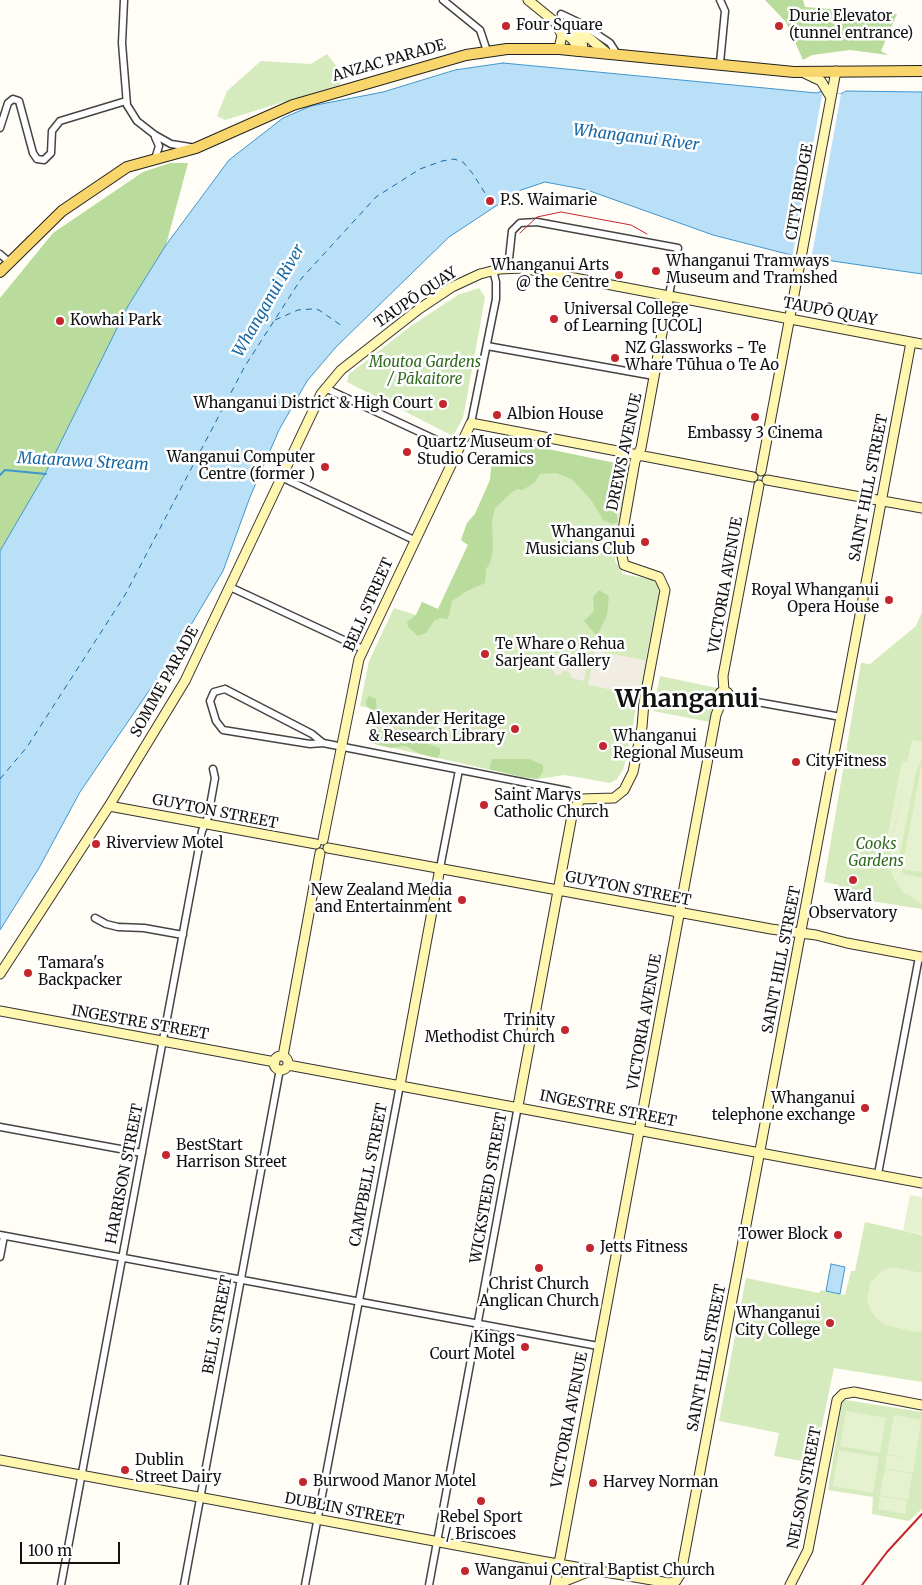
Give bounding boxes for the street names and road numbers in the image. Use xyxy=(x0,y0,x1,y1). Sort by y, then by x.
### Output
street label: ANZAC PARADE xyxy=(330,36,448,86)
street label: CITY BRIDGE xyxy=(783,142,817,242)
street label: TAUPŌ QUAY xyxy=(371,264,461,332)
street label: TAUPŌ QUAY xyxy=(781,294,879,330)
street label: DREWS AVENUE xyxy=(604,392,646,512)
street label: SAINT HILL STREET xyxy=(846,413,892,563)
street label: VICTORIA AVENUE xyxy=(705,515,747,655)
street label: BELL STREET xyxy=(340,555,398,655)
street label: SOMME PARADE xyxy=(127,624,203,740)
street label: GUYTON STREET xyxy=(151,791,279,833)
street label: GUYTON STREET xyxy=(564,868,692,910)
street label: SAINT HILL STREET xyxy=(759,885,805,1035)
street label: VICTORIA AVENUE xyxy=(624,952,666,1092)
street label: INGESTRE STREET xyxy=(70,1002,210,1044)
street label: INGESTRE STREET xyxy=(538,1087,678,1131)
street label: HARRISON STREET xyxy=(103,1102,147,1246)
street label: CAMPBELL STREET xyxy=(346,1102,392,1248)
street label: WICKSTEED STREET xyxy=(467,1111,511,1265)
street label: BELL STREET xyxy=(200,1274,236,1376)
street label: SAINT HILL STREET xyxy=(684,1283,730,1433)
street label: VICTORIA AVENUE xyxy=(548,1351,592,1489)
street label: NELSON STREET xyxy=(784,1425,826,1551)
street label: DUBLIN STREET xyxy=(283,1490,405,1530)

